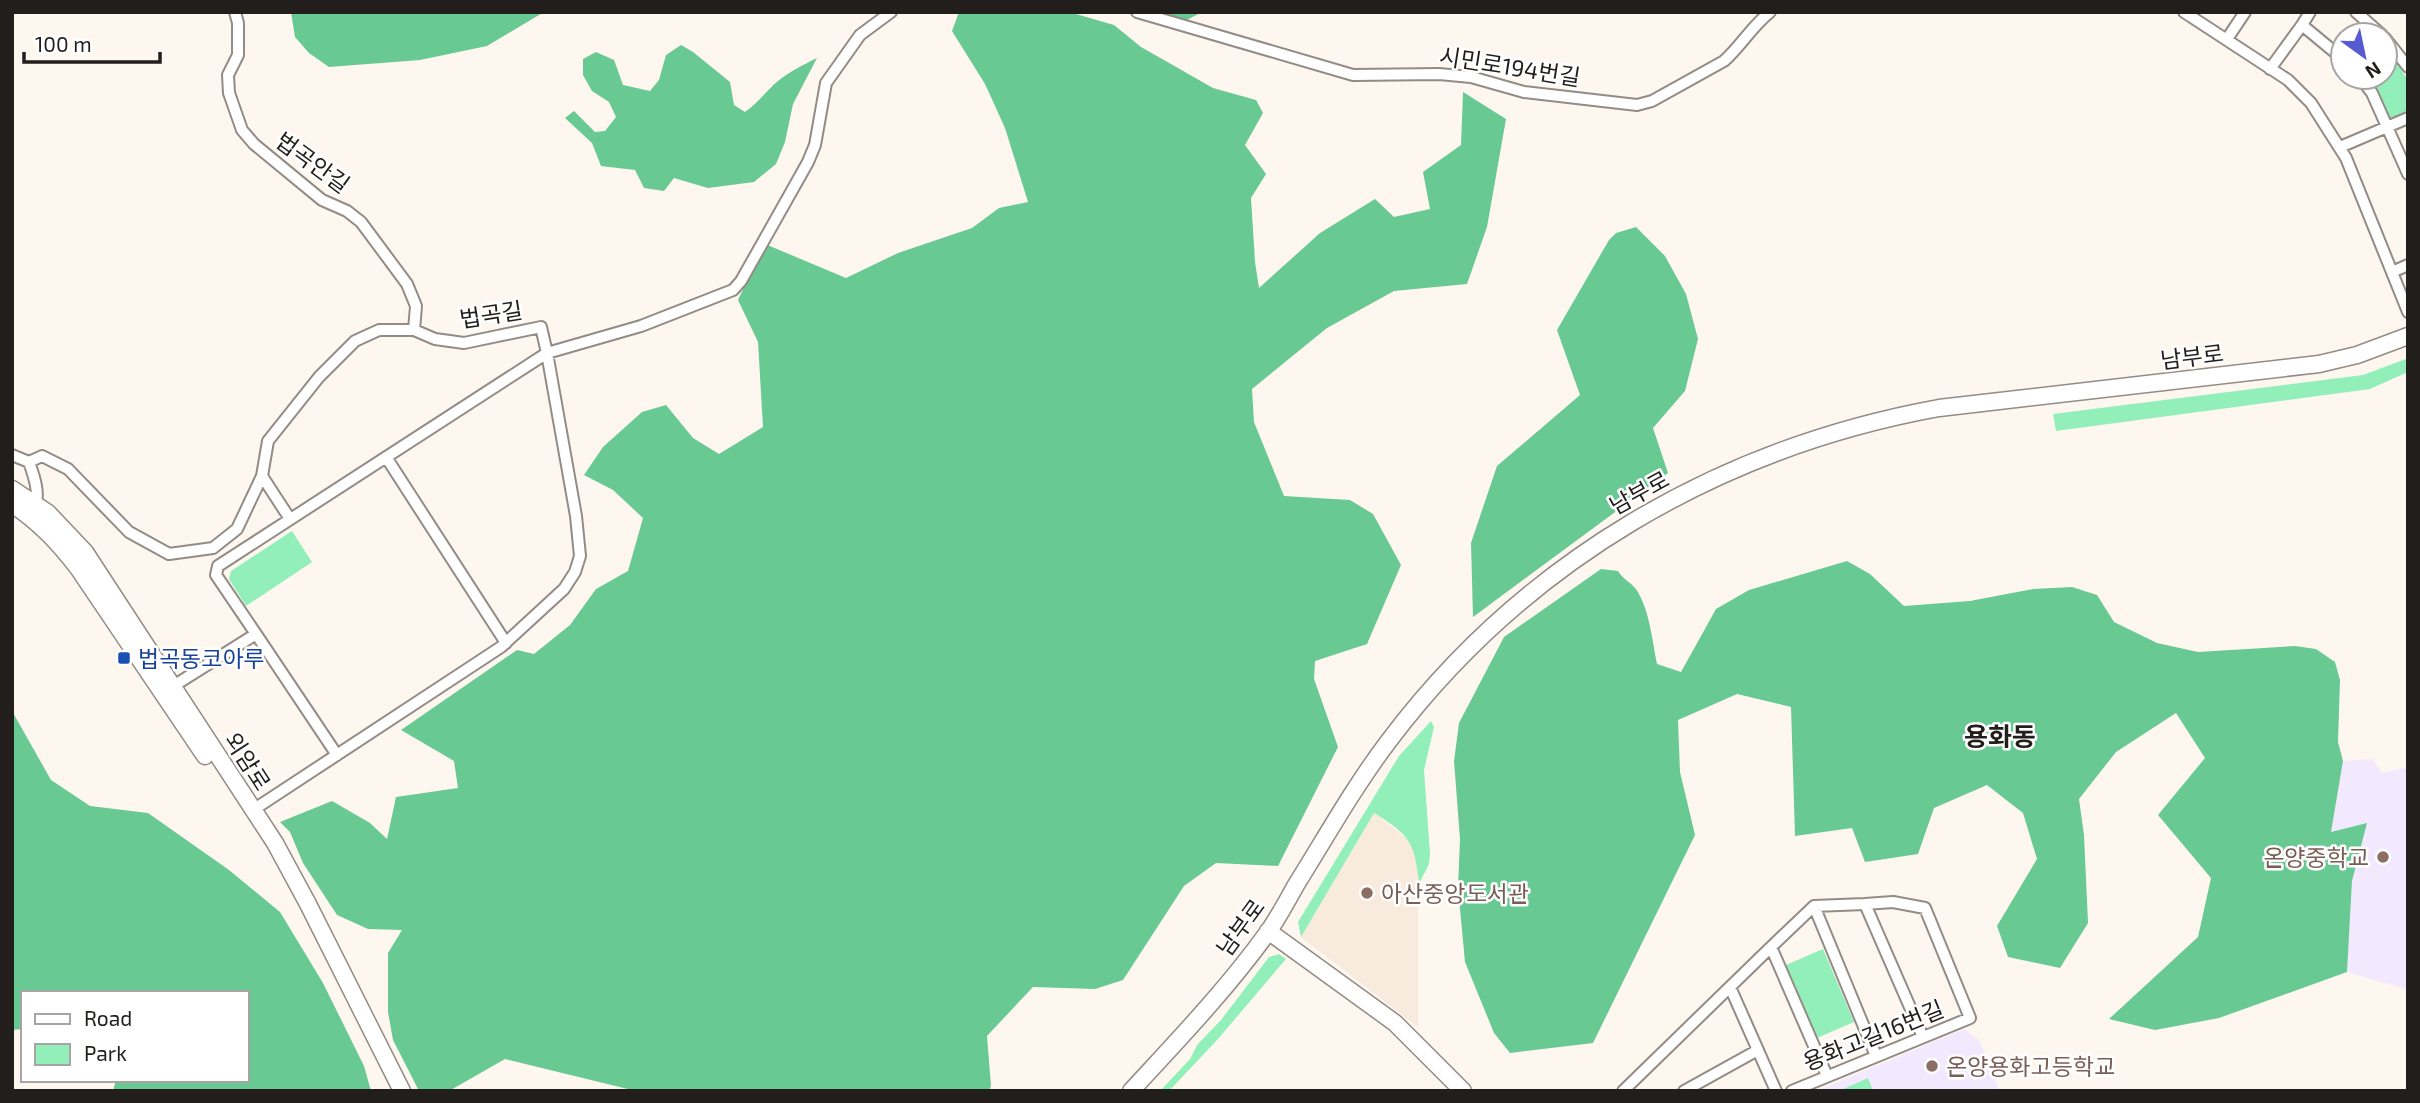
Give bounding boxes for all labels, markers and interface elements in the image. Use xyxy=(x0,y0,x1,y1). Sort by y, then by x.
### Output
scale bar xyxy=(24,21,161,65)
north arrow xyxy=(2329,21,2399,91)
text: 100 m xyxy=(35,31,92,56)
street label: 시민로194번길 xyxy=(1438,41,1582,91)
text: N xyxy=(2362,57,2386,84)
street label: 법곡안길 xyxy=(271,126,355,198)
street label: 법곡길 xyxy=(457,295,525,333)
street label: 남부로 xyxy=(2159,338,2225,374)
street label: 남부로 xyxy=(1604,464,1674,520)
place label: 법곡동코아루 xyxy=(138,644,265,672)
marker: 법곡동코아루 xyxy=(116,650,132,666)
district label: 용화동 xyxy=(1964,720,2036,751)
street label: 외암로 xyxy=(219,727,277,795)
place label: 온양중학교 xyxy=(2263,843,2369,871)
marker: 온양중학교 xyxy=(2375,849,2391,865)
place label: 아산중앙도서관 xyxy=(1381,879,1529,907)
marker: 아산중앙도서관 xyxy=(1359,885,1375,901)
street label: 남부로 xyxy=(1210,893,1270,961)
legend xyxy=(21,991,248,1082)
street label: 용화고길16번길 xyxy=(1799,994,1947,1076)
text: Road xyxy=(84,1005,132,1030)
text: Park xyxy=(84,1040,127,1065)
place label: 온양용화고등학교 xyxy=(1946,1052,2115,1080)
marker: 온양용화고등학교 xyxy=(1924,1058,1940,1074)

